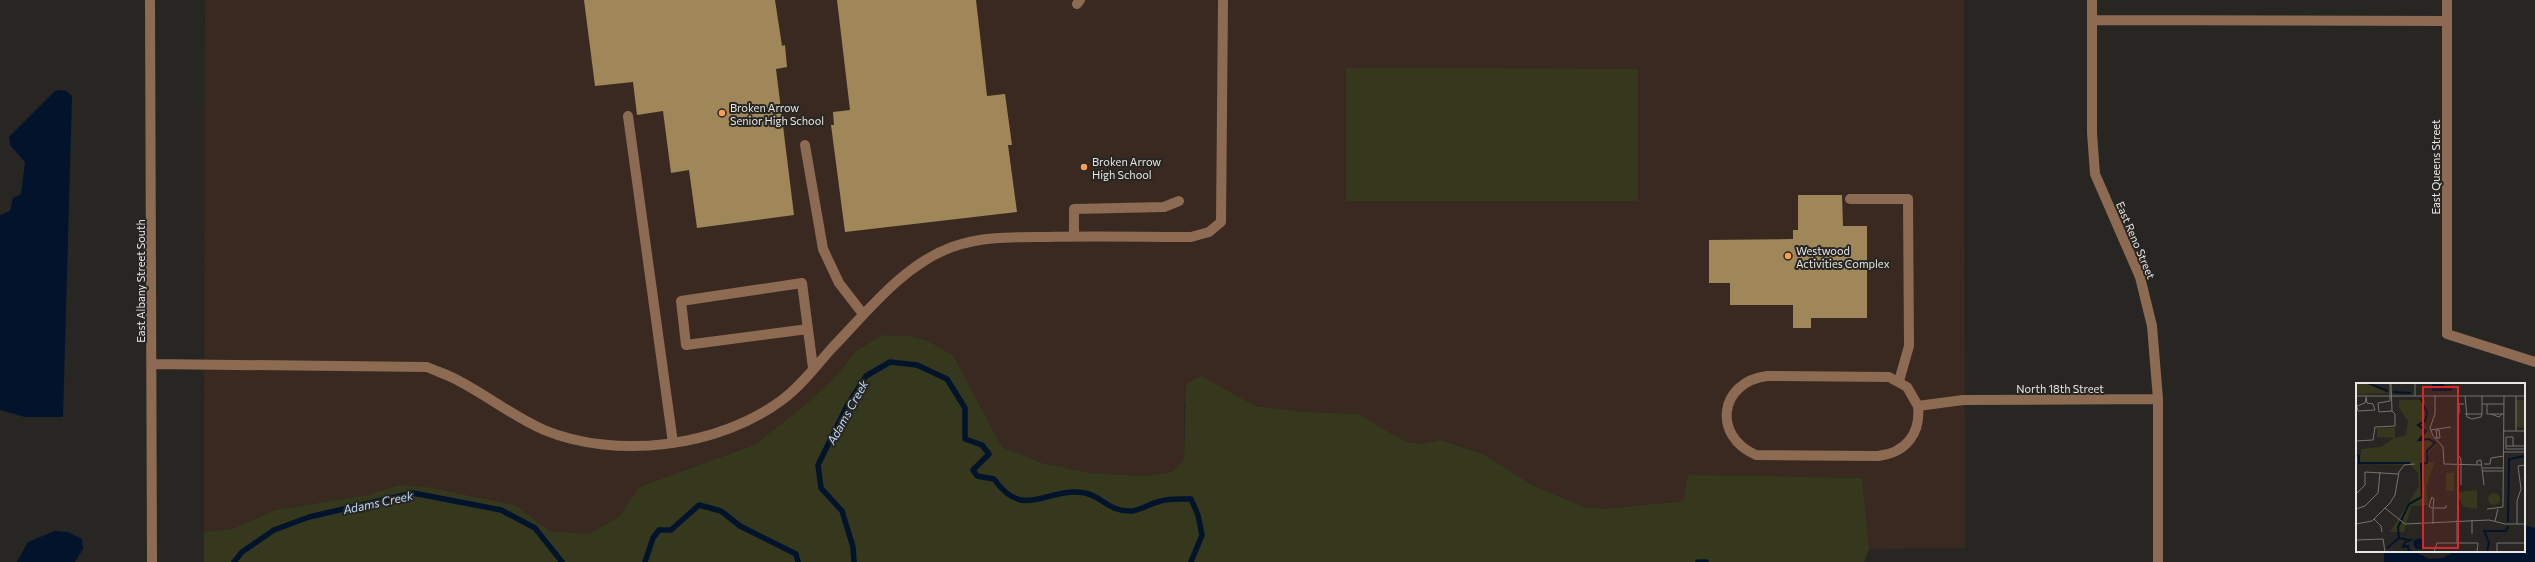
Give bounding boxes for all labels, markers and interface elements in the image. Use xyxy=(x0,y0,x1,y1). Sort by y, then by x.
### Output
place label: Broken Arrow Senior High School xyxy=(730,101,824,127)
marker: Broken Arrow Senior High School xyxy=(717,108,727,118)
street label: East Queens Street xyxy=(2429,119,2442,215)
place label: Broken Arrow High School xyxy=(1092,155,1161,181)
marker: Broken Arrow High School xyxy=(1079,162,1089,172)
street label: East Reno Street xyxy=(2114,199,2158,281)
street label: East Albany Street South xyxy=(134,219,147,343)
place label: Westwood Activities Complex xyxy=(1796,244,1890,270)
marker: Westwood Activities Complex xyxy=(1783,251,1793,261)
water label: Adams Creek xyxy=(823,377,871,447)
street label: North 18th Street xyxy=(2016,382,2104,395)
inset map xyxy=(2356,383,2525,552)
water label: Adams Creek xyxy=(341,488,415,516)

